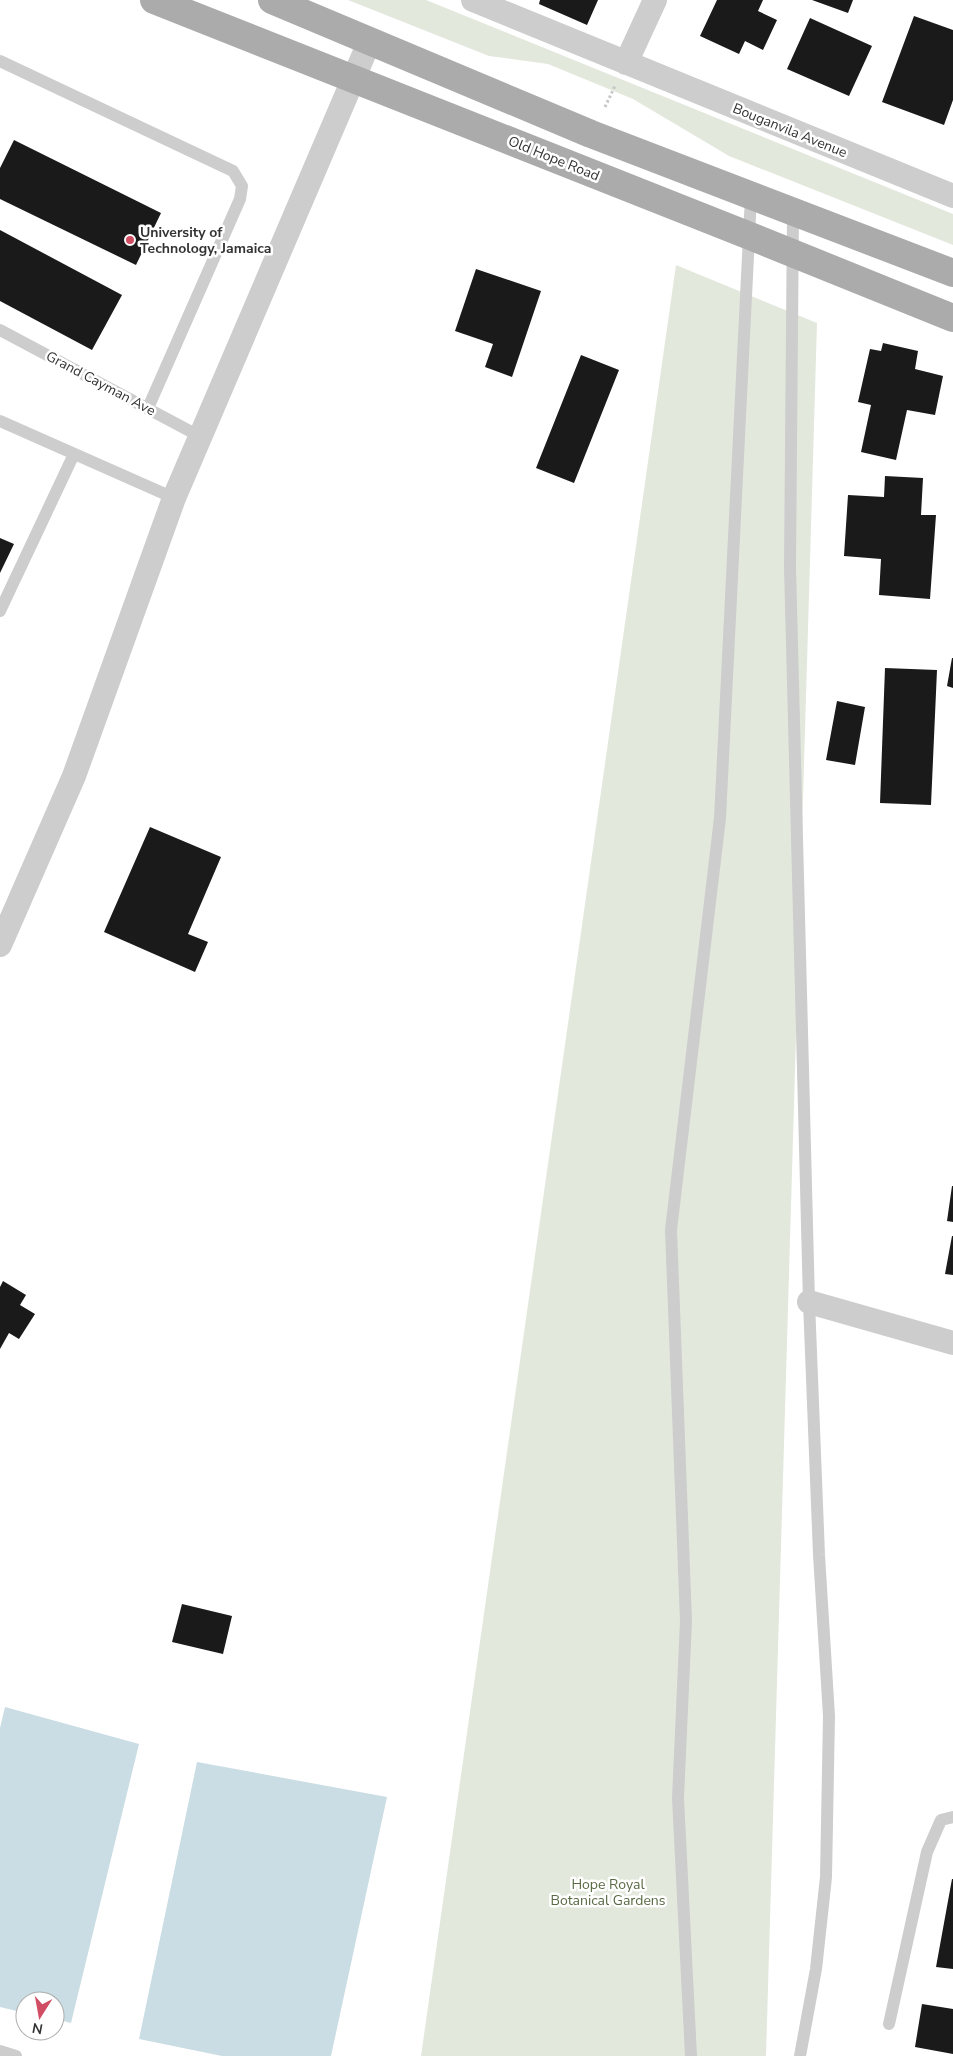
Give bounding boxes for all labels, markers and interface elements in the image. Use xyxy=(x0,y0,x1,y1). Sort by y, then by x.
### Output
street label: Bouganvila Avenue xyxy=(730,99,850,162)
street label: Old Hope Road xyxy=(505,132,602,185)
place label: University of Technology, Jamaica xyxy=(140,223,271,258)
marker: University of Technology, Jamaica xyxy=(124,234,136,246)
street label: Grand Cayman Ave xyxy=(43,347,159,420)
park label: Hope Royal Botanical Gardens xyxy=(550,1875,666,1910)
north arrow xyxy=(15,1991,65,2041)
text: N xyxy=(31,2018,45,2039)

